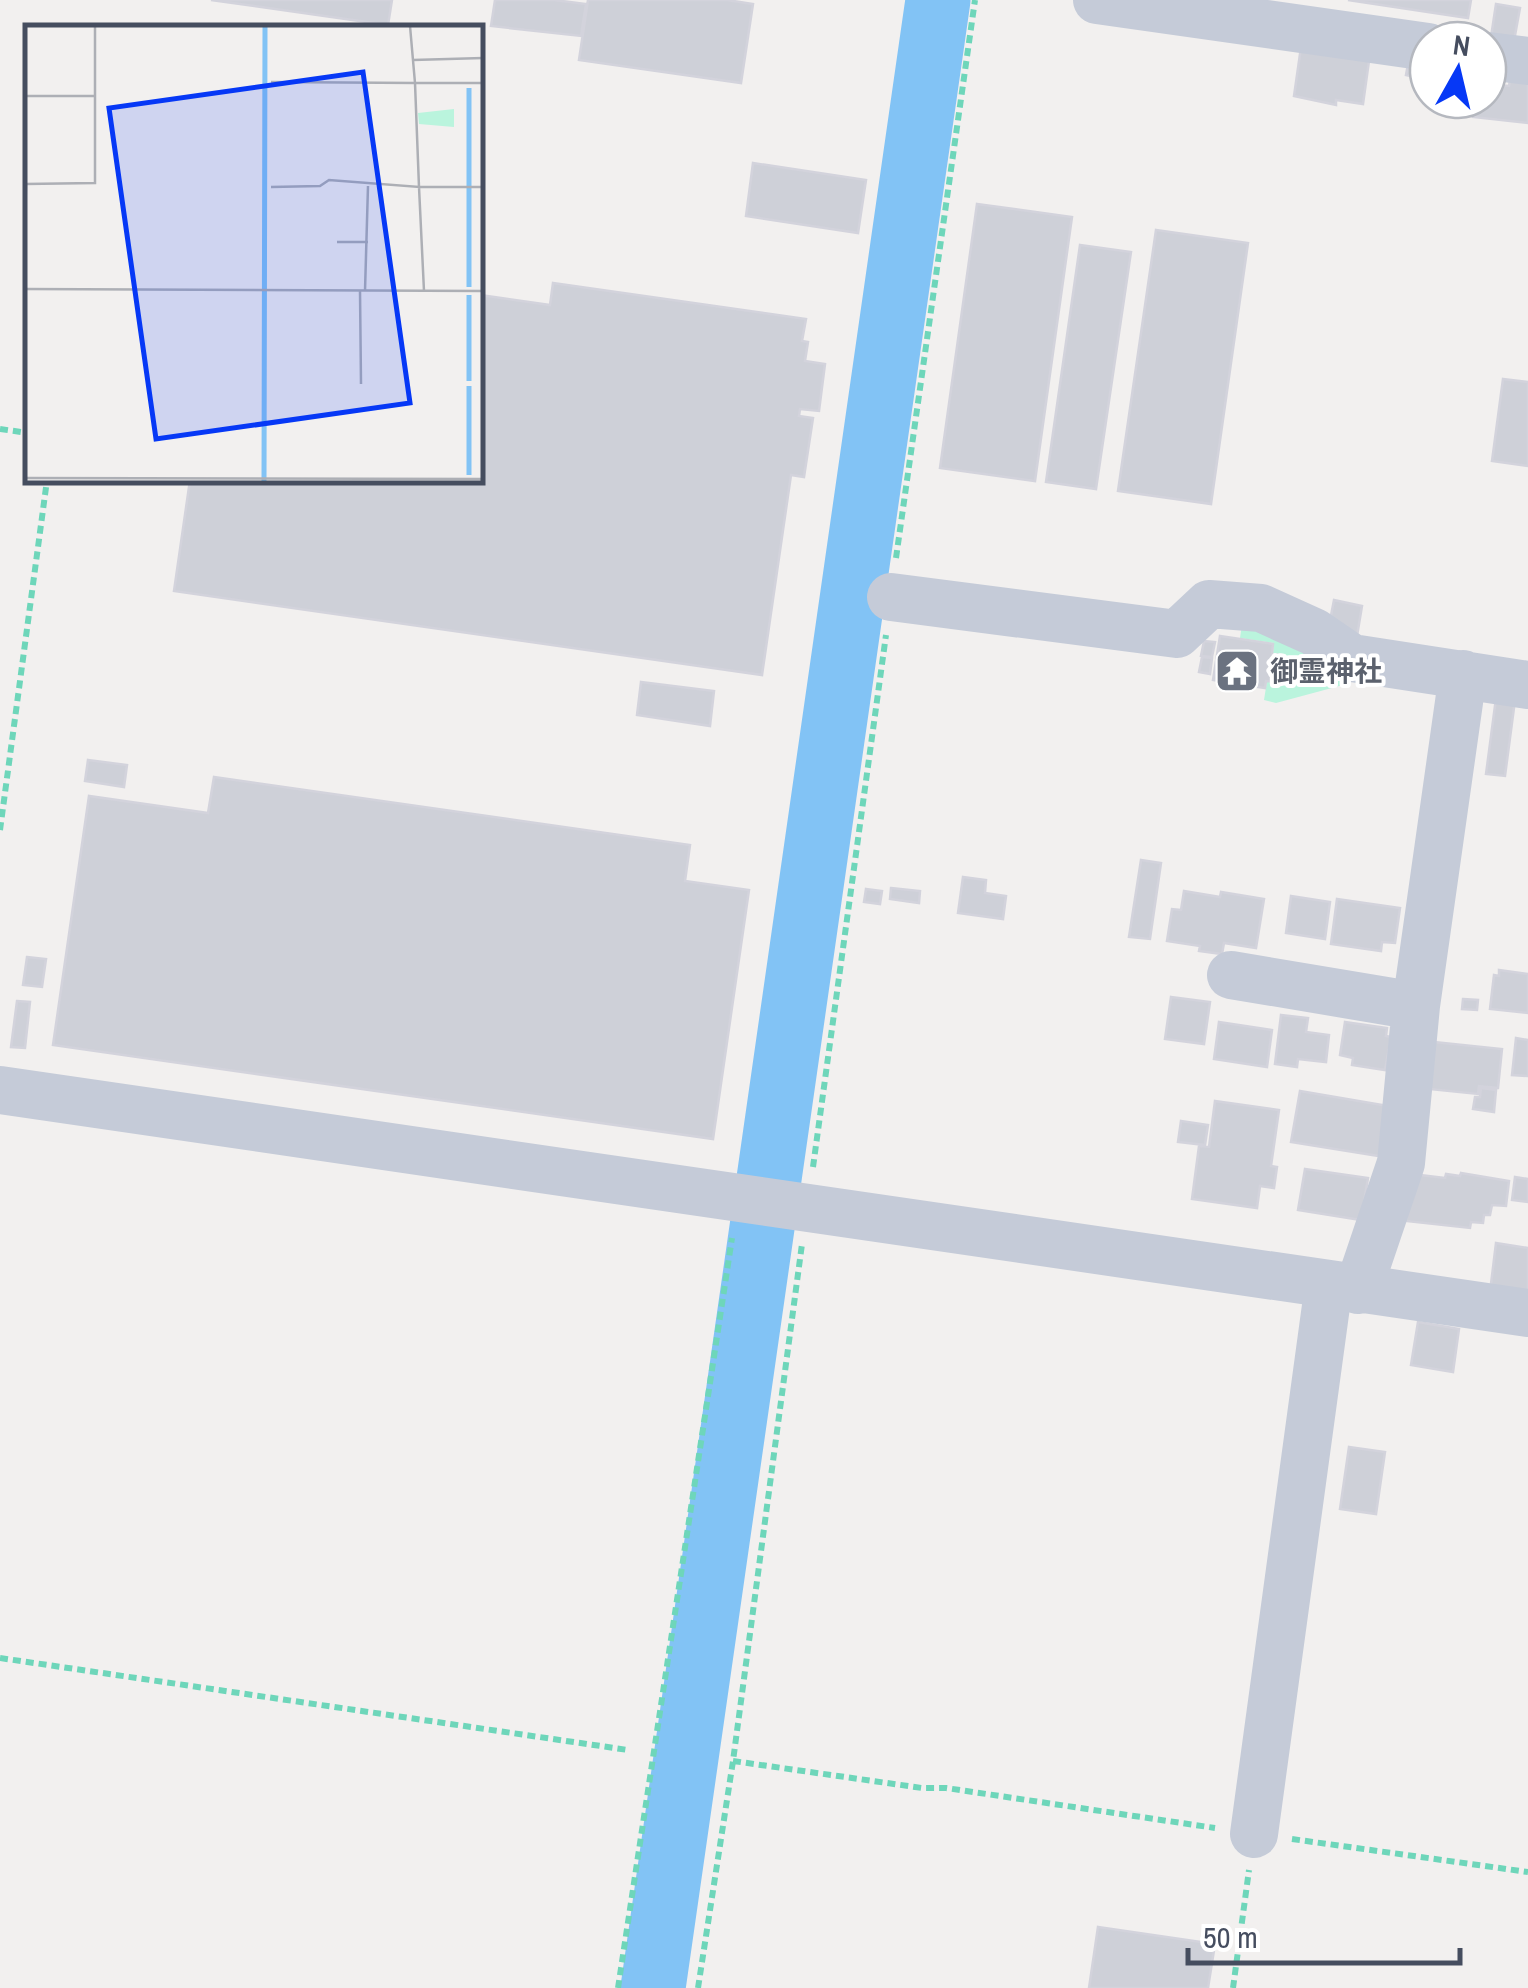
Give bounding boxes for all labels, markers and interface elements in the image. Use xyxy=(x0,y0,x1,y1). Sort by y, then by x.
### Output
north arrow xyxy=(1408,20,1508,120)
inset map xyxy=(25,25,482,482)
text: N xyxy=(1451,25,1472,65)
temple icon: 御霊神社 xyxy=(1214,648,1260,694)
place label: 御霊神社 xyxy=(1270,652,1382,690)
scale bar xyxy=(1188,1903,1460,1965)
text: 50 m xyxy=(1203,1917,1258,1957)

